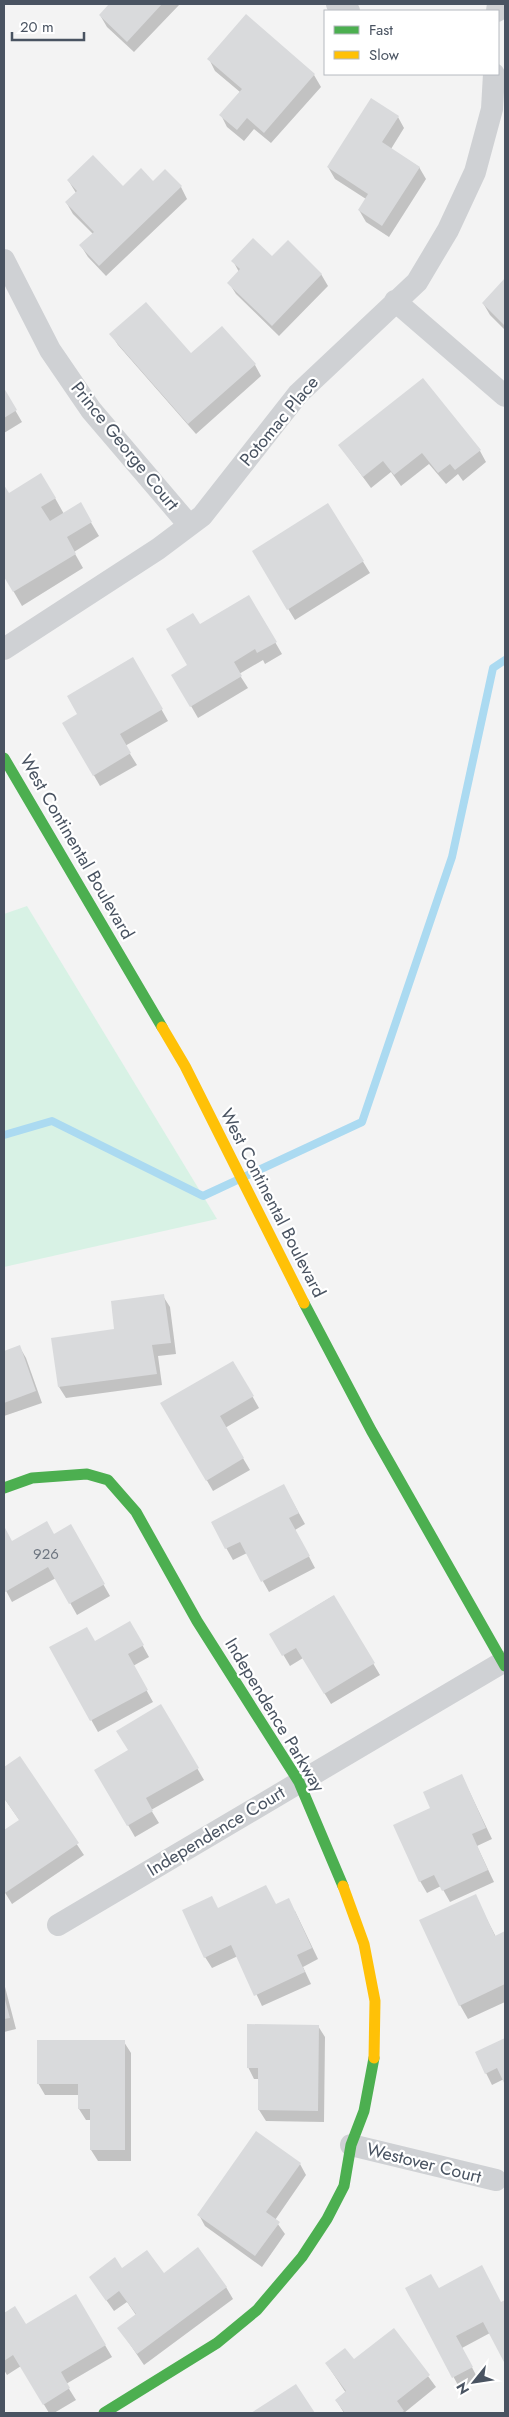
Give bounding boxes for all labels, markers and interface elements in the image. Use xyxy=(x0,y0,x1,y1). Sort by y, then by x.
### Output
scale bar xyxy=(12,10,85,42)
legend xyxy=(324,10,499,75)
text: 20 m xyxy=(20,16,54,38)
text: Fast xyxy=(369,19,393,41)
text: Slow xyxy=(369,44,400,66)
street label: Potomac Place xyxy=(234,370,324,472)
street label: Prince George Court xyxy=(65,376,186,517)
street label: West Continental Boulevard xyxy=(13,750,141,944)
street label: West Continental Boulevard xyxy=(214,1104,332,1302)
house number: 926 xyxy=(33,1543,59,1565)
street label: Independence Parkway xyxy=(219,1633,331,1797)
street label: Independence Court xyxy=(142,1779,290,1883)
street label: Westover Court xyxy=(364,2136,485,2190)
north arrow xyxy=(449,2357,499,2407)
text: N xyxy=(451,2379,474,2398)

